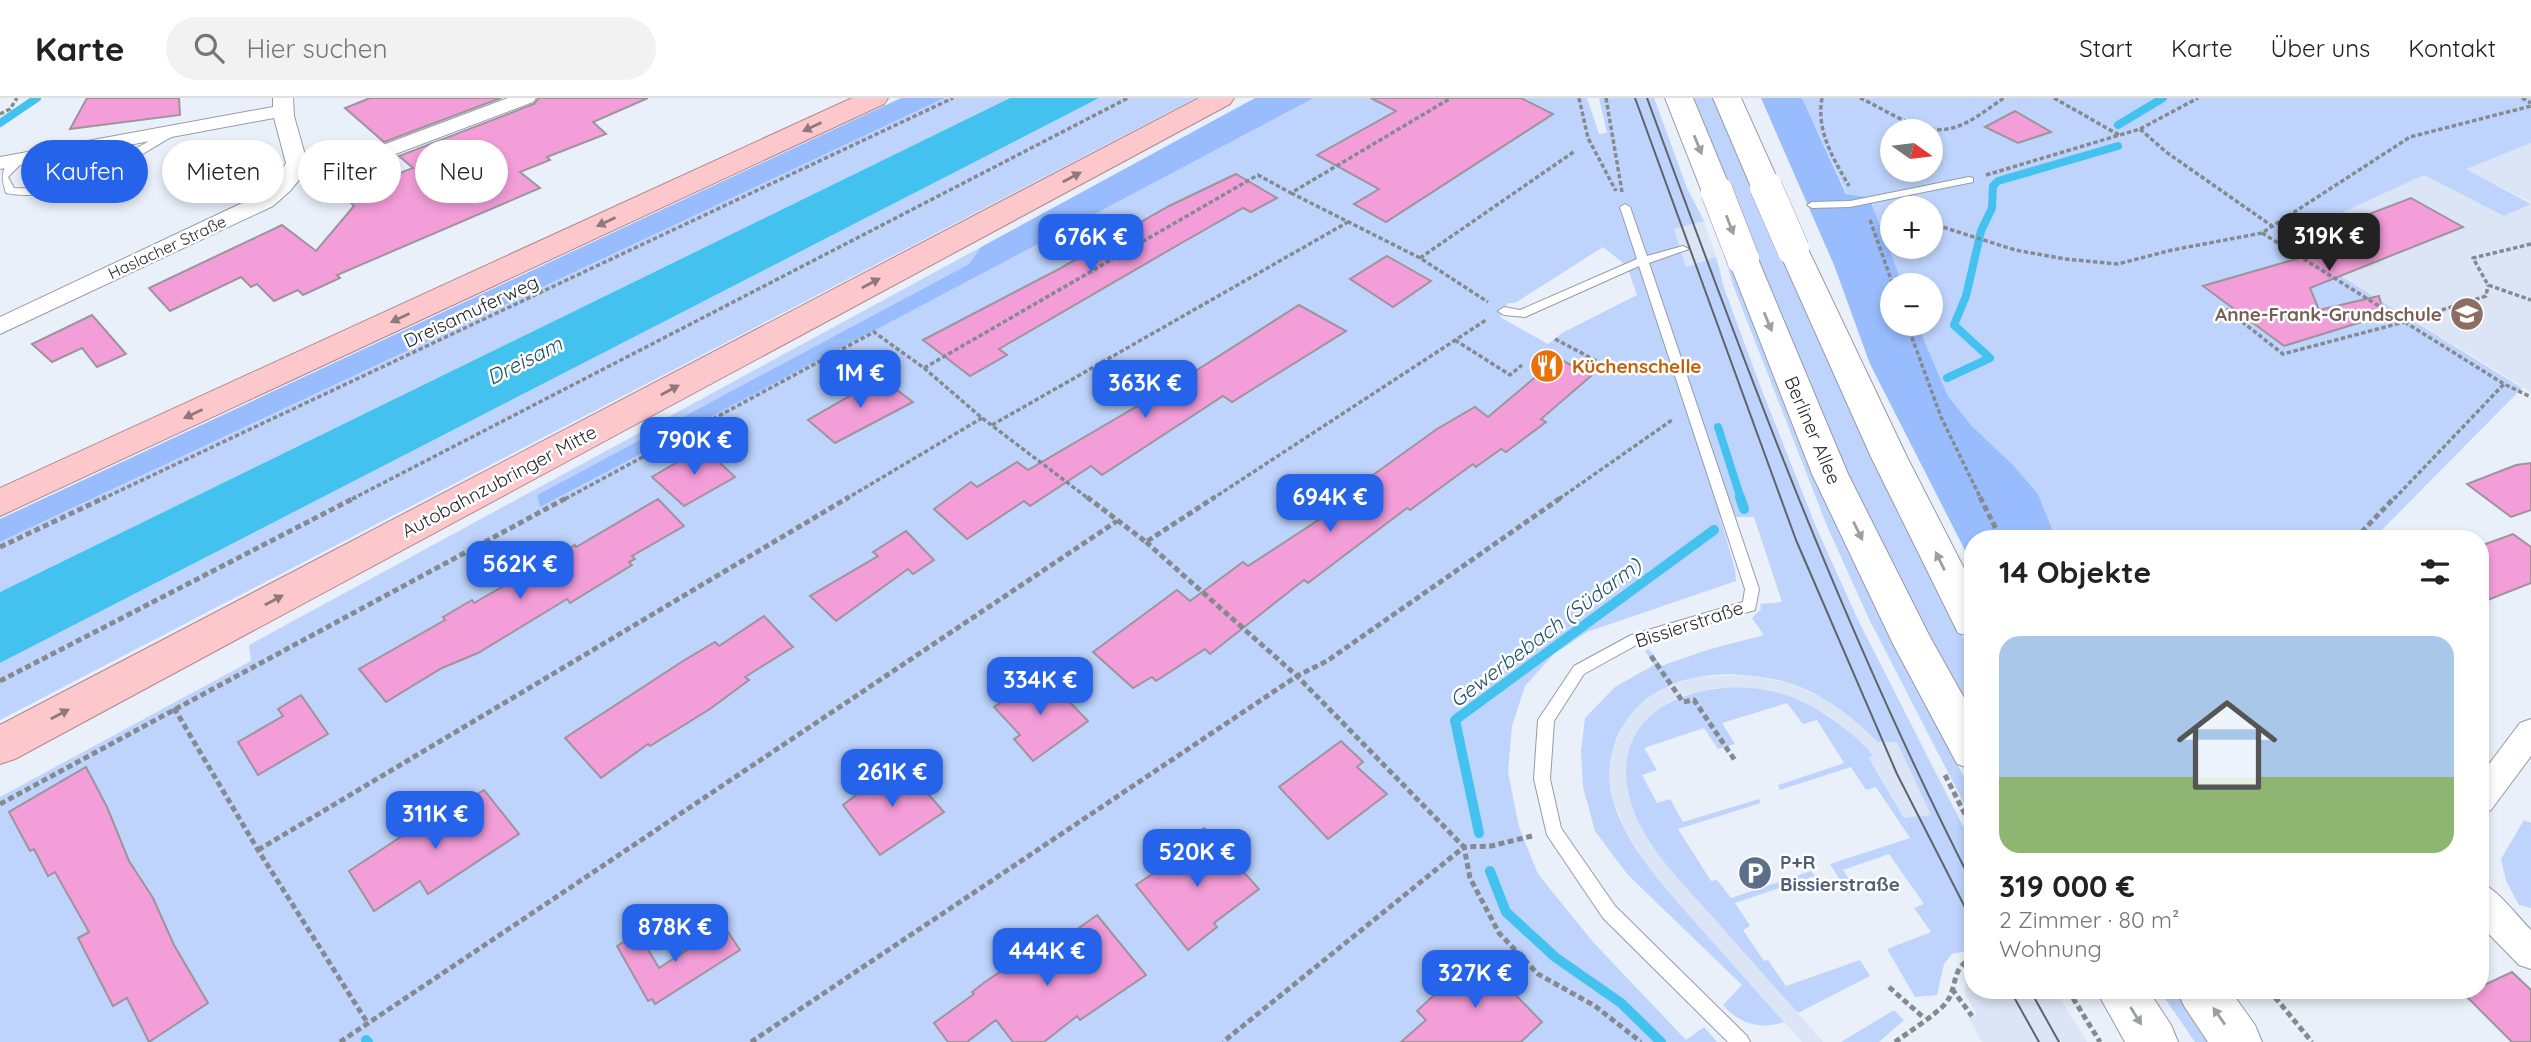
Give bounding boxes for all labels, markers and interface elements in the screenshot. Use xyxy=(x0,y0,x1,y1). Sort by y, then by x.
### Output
search box xyxy=(166,17,656,80)
text: Karte xyxy=(35,28,124,69)
icon: search xyxy=(190,29,228,67)
text: Hier suchen xyxy=(246,32,388,65)
text: Start xyxy=(2079,33,2133,63)
text: Karte xyxy=(2171,33,2232,63)
text: Über uns xyxy=(2270,33,2370,63)
text: Kontakt xyxy=(2408,33,2496,63)
north arrow xyxy=(1880,119,1942,182)
map controls xyxy=(1880,119,1943,336)
one-way arrow xyxy=(802,121,822,133)
one-way arrow xyxy=(1692,135,1703,156)
chip: Kaufen xyxy=(21,140,148,203)
chip: Mieten xyxy=(162,140,284,203)
chip: Filter xyxy=(298,140,401,203)
chip: Neu xyxy=(415,140,508,203)
one-way arrow xyxy=(1062,171,1081,183)
button: + xyxy=(1880,196,1943,259)
street label: Haslacher Straße xyxy=(105,211,229,283)
pin: 676K € xyxy=(1034,214,1148,274)
pin: 319K € xyxy=(2272,214,2386,273)
one-way arrow xyxy=(1724,215,1735,236)
one-way arrow xyxy=(596,217,616,228)
text: 319K € xyxy=(2294,221,2364,250)
text: 676K € xyxy=(1054,222,1128,251)
street label: Dreisamuferweg xyxy=(400,269,542,353)
button: − xyxy=(1880,273,1943,336)
one-way arrow xyxy=(861,278,881,289)
school or university icon: Anne-Frank-Grundschule xyxy=(2448,295,2486,333)
place label: Anne-Frank-Grundschule xyxy=(2215,302,2442,326)
one-way arrow xyxy=(1763,312,1774,333)
one-way arrow xyxy=(389,313,410,324)
water label: Dreisam xyxy=(482,330,567,390)
restaurant icon: Küchenschelle xyxy=(1528,347,1566,385)
pin: 1M € xyxy=(819,350,901,410)
place label: Küchenschelle xyxy=(1572,354,1702,378)
text: 1M € xyxy=(836,358,884,387)
pin: 363K € xyxy=(1088,360,1202,420)
text: 363K € xyxy=(1108,368,1182,397)
street label: Berliner Allee xyxy=(1779,372,1847,488)
one-way arrow xyxy=(660,384,680,396)
one-way arrow xyxy=(183,408,203,420)
pin: 790K € xyxy=(637,418,751,477)
street label: Autobahnzubringer Mitte xyxy=(397,419,601,543)
text: 790K € xyxy=(656,425,732,454)
pin: 694K € xyxy=(1273,474,1387,534)
text: 694K € xyxy=(1292,482,1368,511)
one-way arrow xyxy=(1852,521,1863,541)
pin: 562K € xyxy=(463,542,577,601)
text: 562K € xyxy=(483,549,557,578)
water label: Gewerbebach (Südarm) xyxy=(1444,551,1647,712)
one-way arrow xyxy=(1934,551,1946,571)
text: 14 Objekte xyxy=(1999,553,2151,591)
icon: filters xyxy=(2416,553,2454,591)
one-way arrow xyxy=(264,595,284,606)
street label: Bissierstraße xyxy=(1632,595,1746,653)
pin: 334K € xyxy=(983,658,1097,717)
text: 334K € xyxy=(1003,665,1077,694)
icon: home xyxy=(2164,682,2290,808)
one-way arrow xyxy=(50,708,70,720)
pin: 261K € xyxy=(835,750,949,809)
text: 261K € xyxy=(857,757,927,786)
pin: 311K € xyxy=(378,792,492,851)
text: 311K € xyxy=(402,799,468,828)
pin: 520K € xyxy=(1140,830,1254,889)
text: 520K € xyxy=(1159,837,1235,866)
place label: P+R Bissierstraße xyxy=(1780,850,1900,896)
parking icon: P+R Bissierstraße xyxy=(1736,854,1774,892)
text: 319 000 € xyxy=(1999,867,2135,905)
pin: 878K € xyxy=(618,904,732,964)
text: 2 Zimmer · 80 m² xyxy=(1999,905,2179,934)
text: 878K € xyxy=(638,912,712,941)
pin: 444K € xyxy=(990,928,1104,988)
text: Wohnung xyxy=(1999,934,2102,963)
text: 444K € xyxy=(1009,936,1085,965)
pin: 327K € xyxy=(1418,950,1532,1010)
text: 327K € xyxy=(1438,958,1512,987)
one-way arrow xyxy=(2130,1007,2143,1026)
one-way arrow xyxy=(2212,1007,2226,1025)

